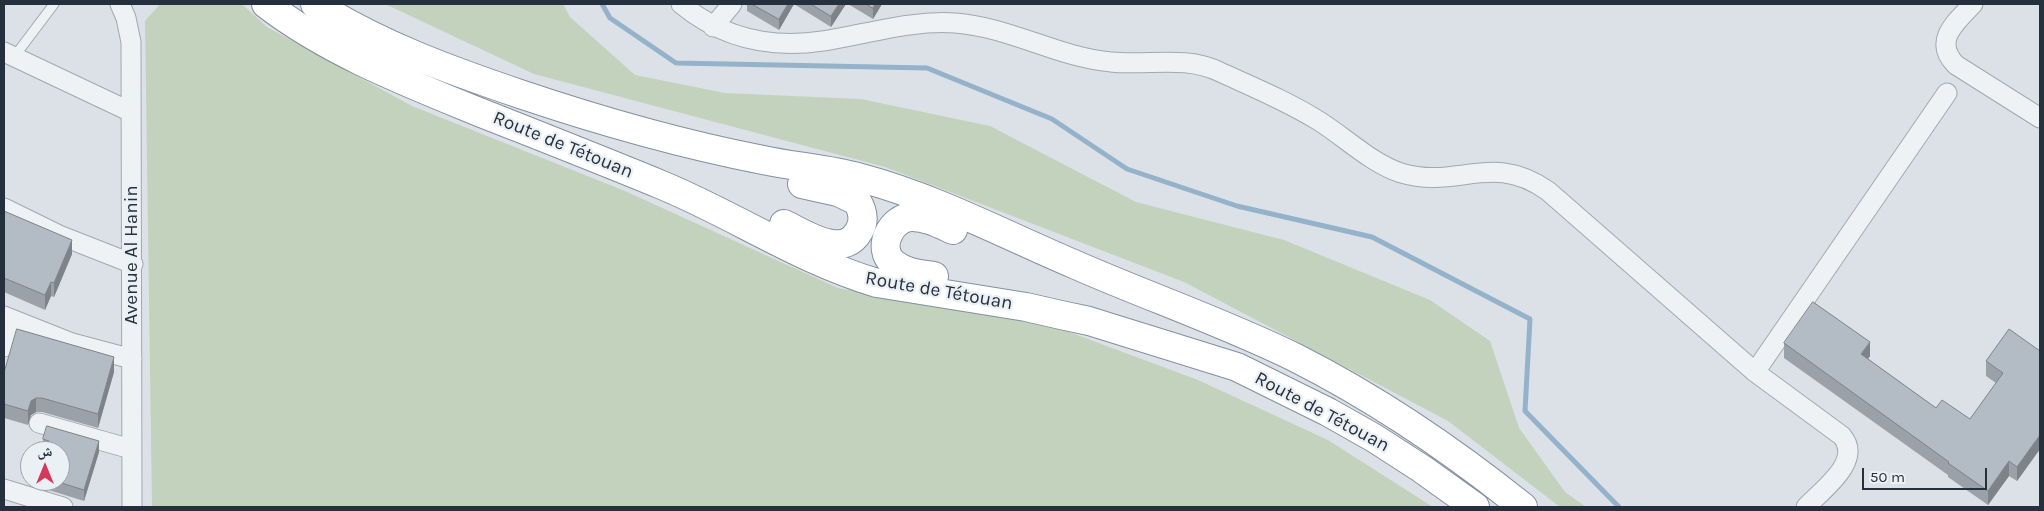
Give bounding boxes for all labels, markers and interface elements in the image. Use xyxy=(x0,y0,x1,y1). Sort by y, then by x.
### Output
street label: Route de Tétouan xyxy=(490,106,636,184)
street label: Avenue Al Hanin xyxy=(121,185,143,325)
street label: Route de Tétouan xyxy=(864,267,1014,315)
street label: Route de Tétouan xyxy=(1251,367,1393,457)
north arrow xyxy=(20,441,70,491)
text: ش xyxy=(38,443,52,460)
scale bar xyxy=(1864,458,1989,490)
text: 50 m xyxy=(1870,468,1905,486)

